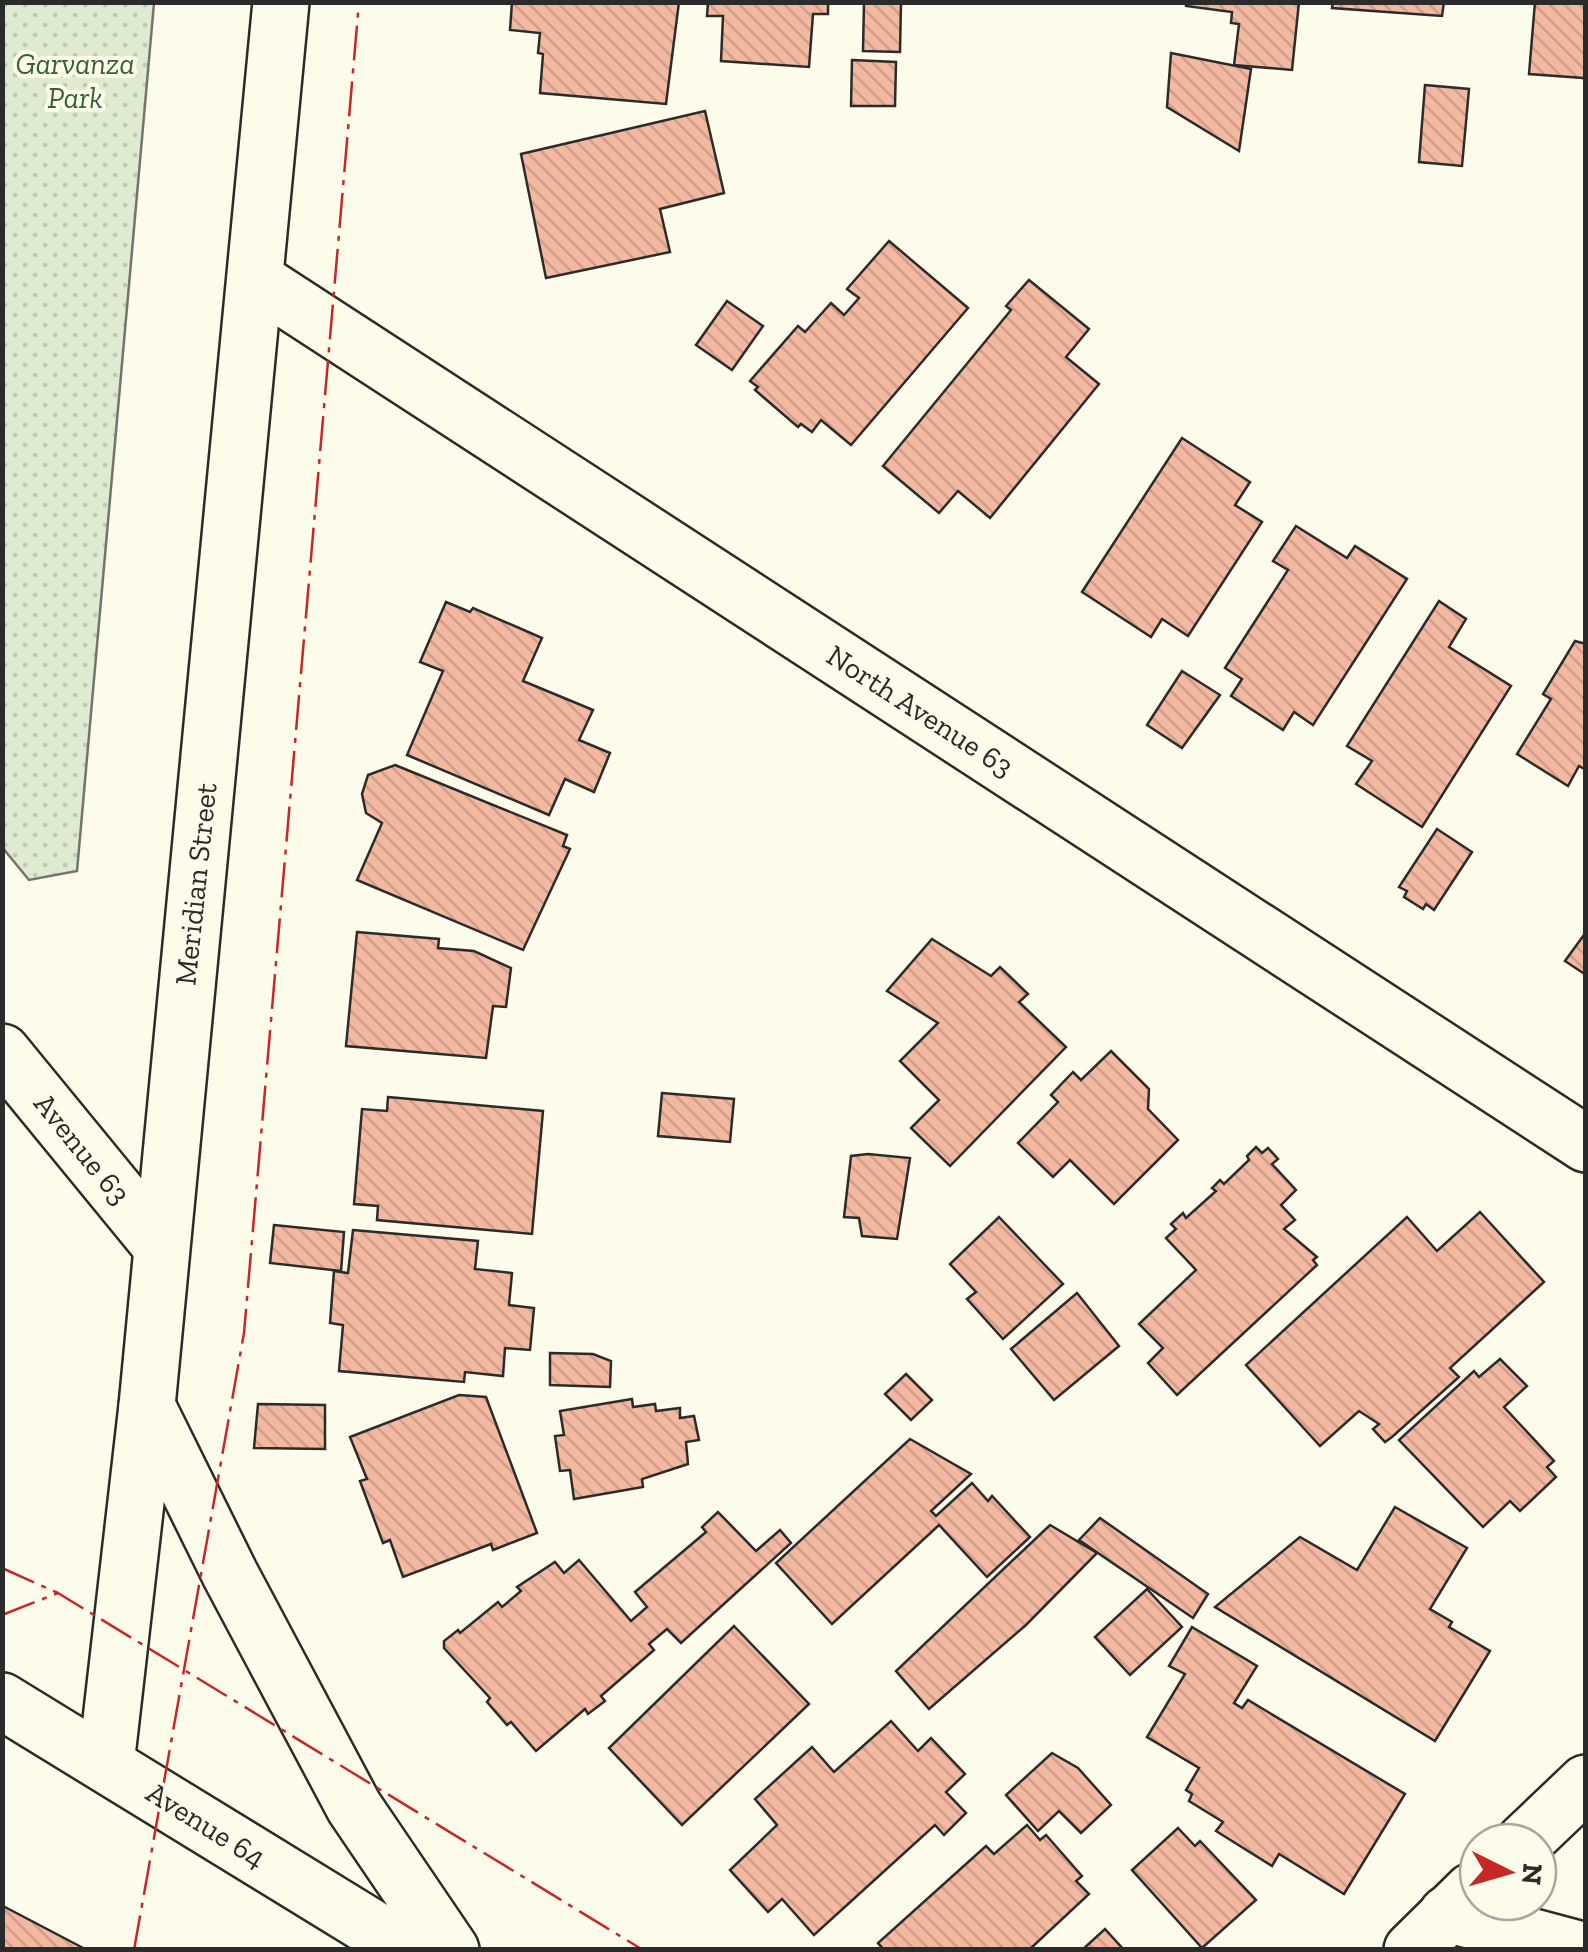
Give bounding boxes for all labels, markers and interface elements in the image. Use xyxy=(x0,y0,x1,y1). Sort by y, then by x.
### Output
park label: Garvanza Park xyxy=(15,46,135,116)
street label: North Avenue 63 xyxy=(820,637,1020,785)
street label: Meridian Street xyxy=(167,781,225,987)
street label: Avenue 63 xyxy=(26,1086,138,1212)
street label: Avenue 64 xyxy=(140,1774,272,1876)
north arrow xyxy=(1458,1822,1558,1922)
text: N xyxy=(1515,1862,1550,1886)

